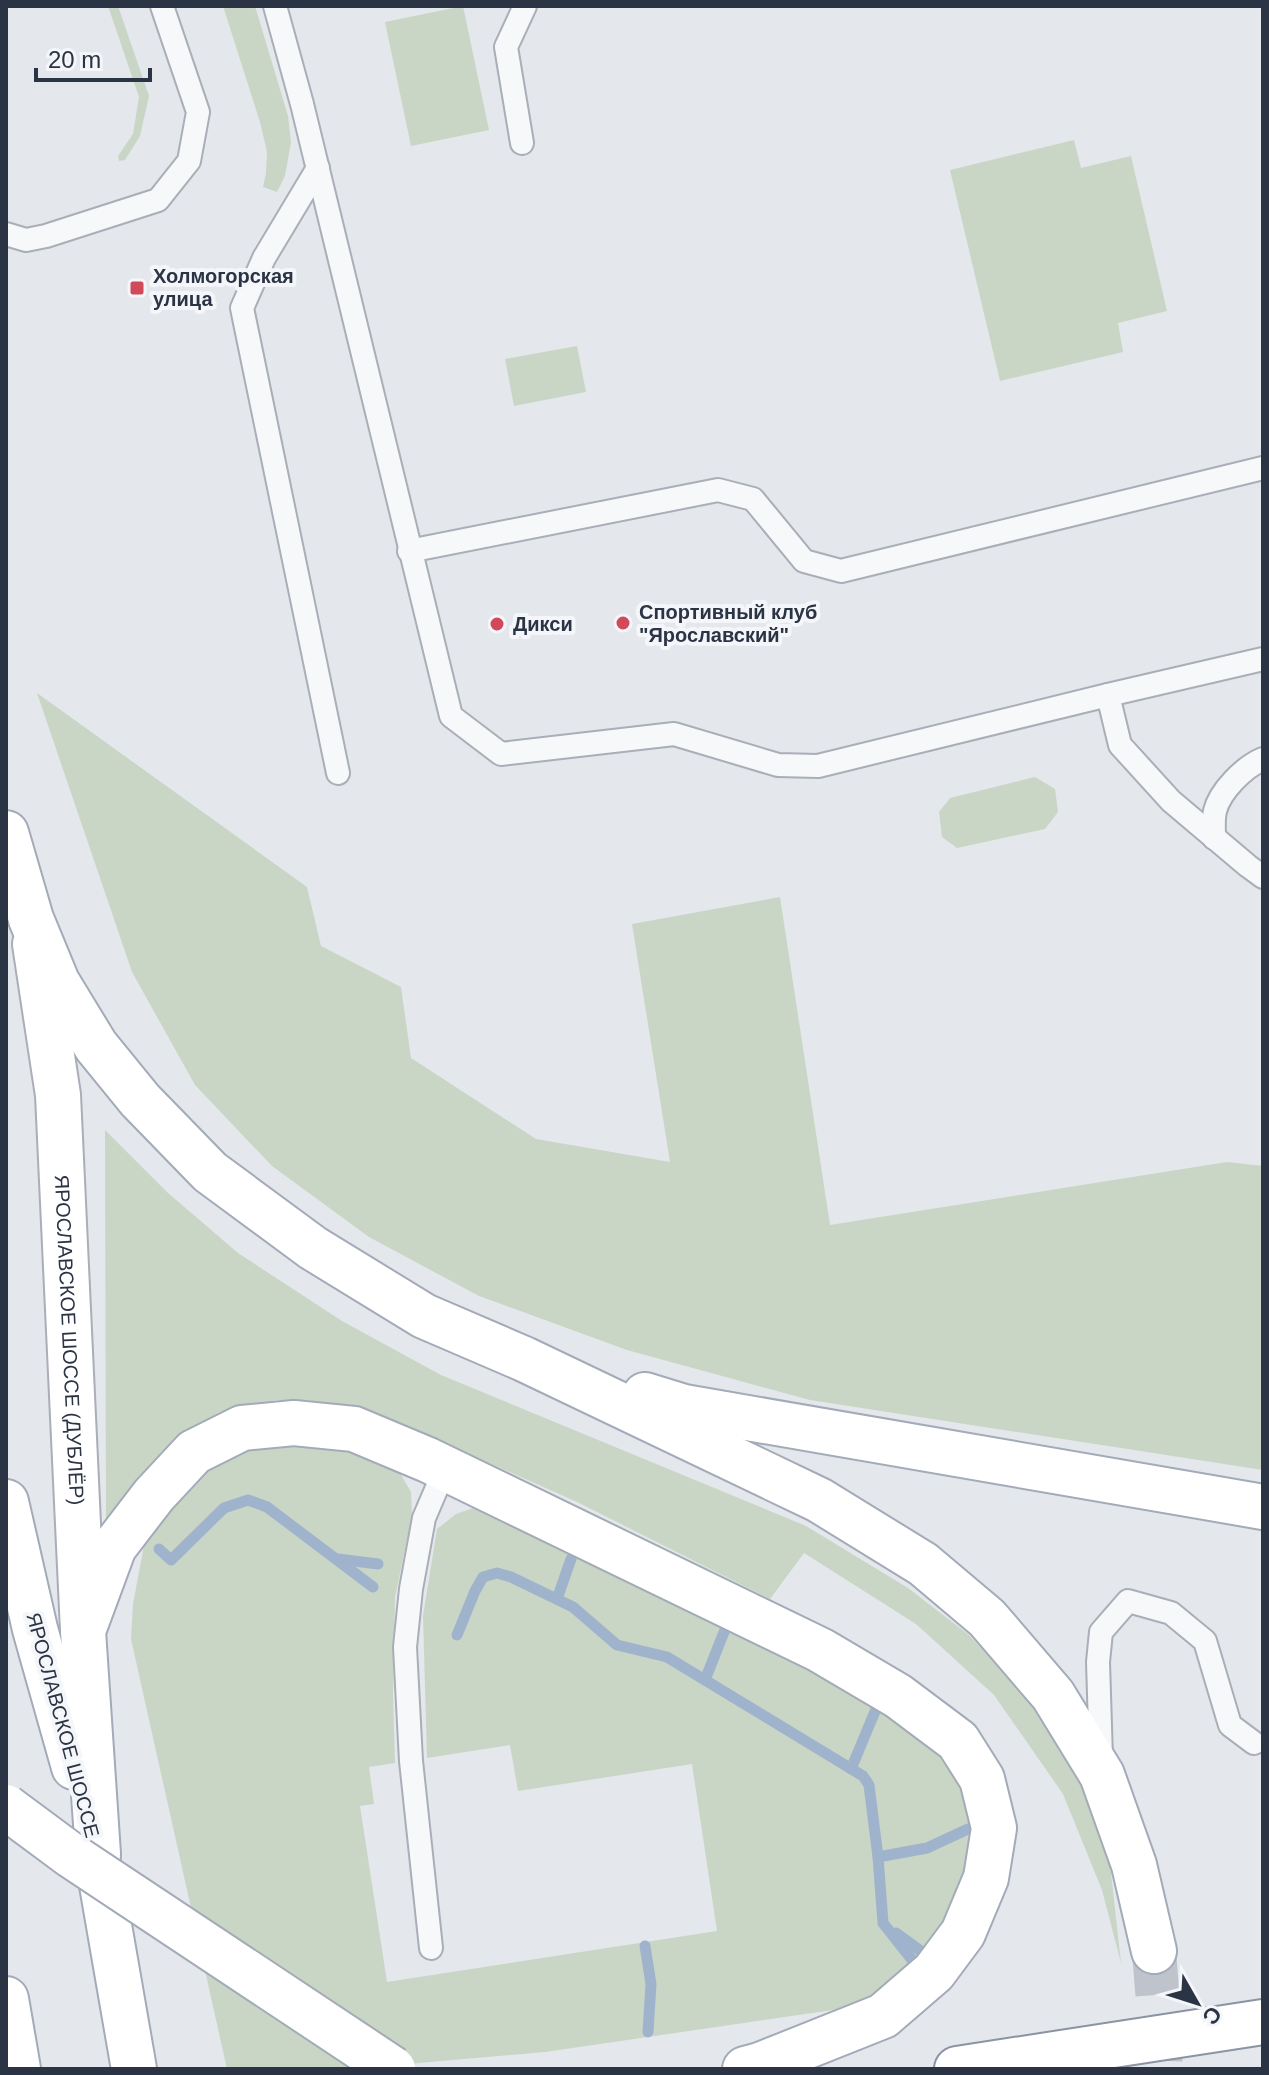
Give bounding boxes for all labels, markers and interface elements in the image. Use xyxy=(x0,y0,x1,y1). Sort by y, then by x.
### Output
scale bar xyxy=(36,32,150,82)
text: 20 m xyxy=(48,46,101,73)
place label: Холмогорская улица xyxy=(153,265,294,310)
marker: Холмогорская улица xyxy=(128,279,146,297)
place label: Спортивный клуб "Ярославский" xyxy=(639,601,817,646)
place label: Дикси xyxy=(513,613,573,635)
marker: Спортивный клуб "Ярославский" xyxy=(614,614,632,632)
marker: Дикси xyxy=(488,615,506,633)
street label: ЯРОСЛАВСКОЕ ШОССЕ (ДУБЛЁР) xyxy=(51,1174,88,1506)
street label: ЯРОСЛАВСКОЕ ШОССЕ xyxy=(22,1610,104,1840)
north arrow xyxy=(1157,1963,1237,2043)
text: С xyxy=(1197,2001,1227,2029)

